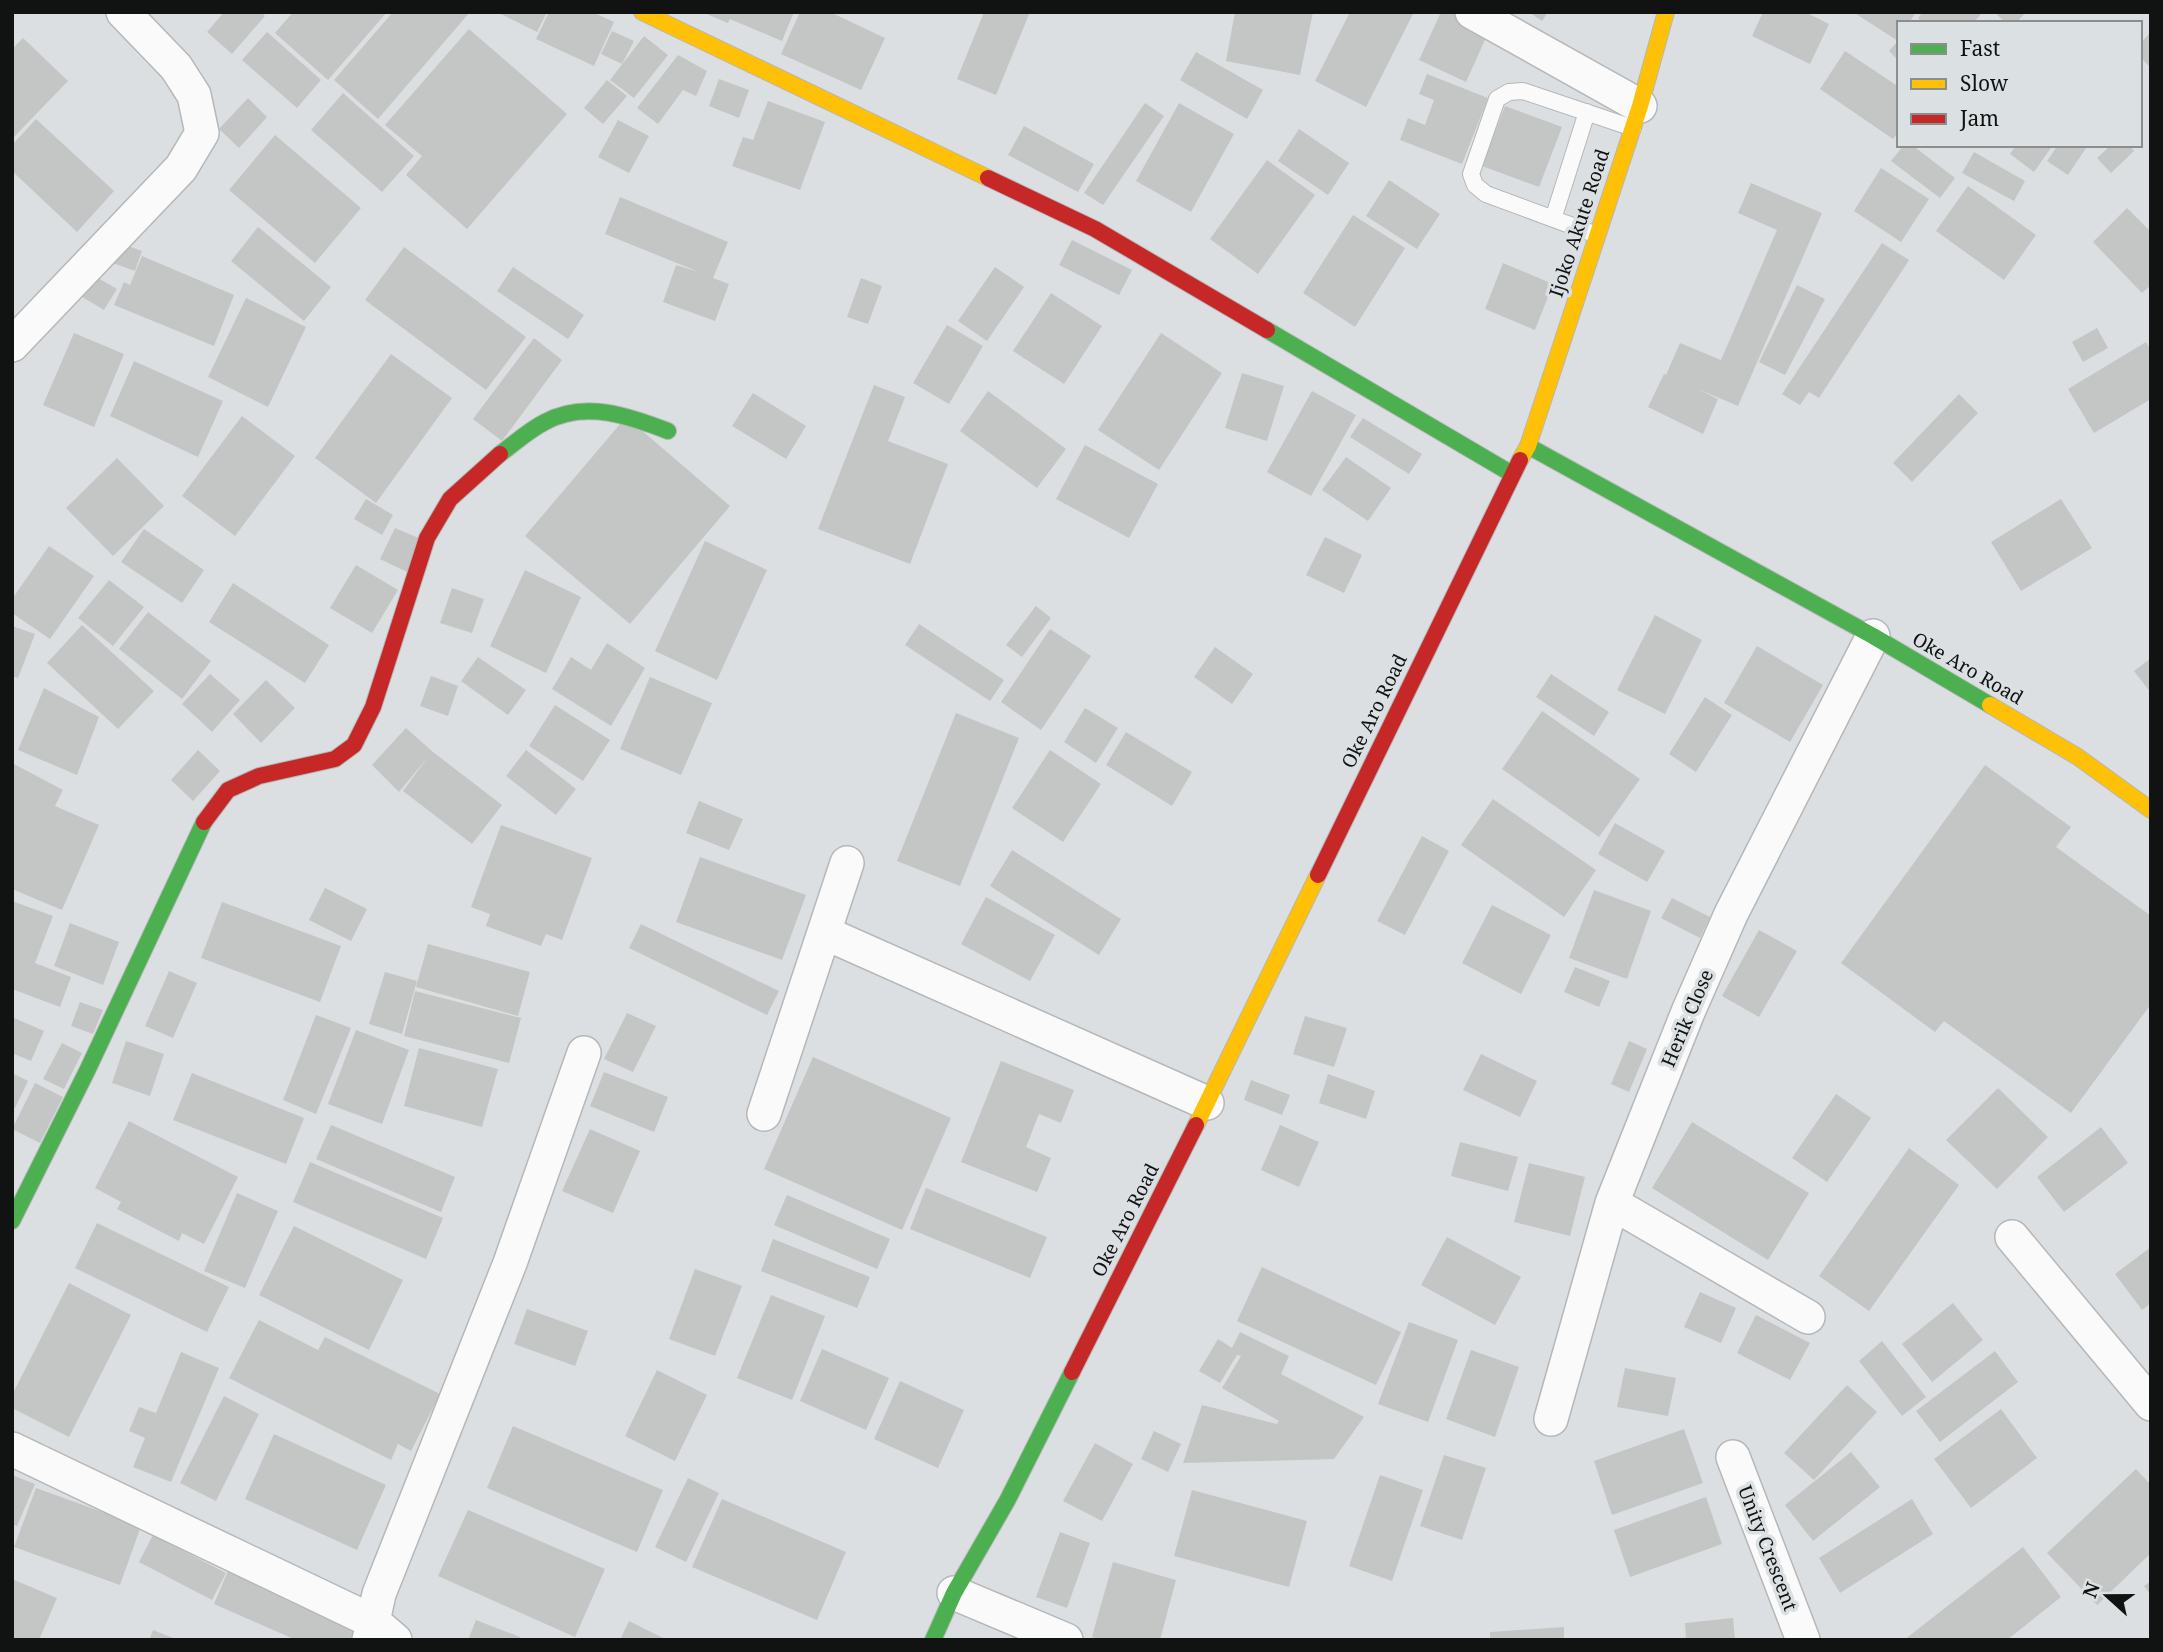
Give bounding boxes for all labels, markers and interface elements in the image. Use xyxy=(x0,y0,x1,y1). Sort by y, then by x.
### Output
legend xyxy=(1897,21,2142,147)
text: Fast xyxy=(1960,34,2000,62)
text: Slow xyxy=(1960,69,2009,97)
text: Jam xyxy=(1959,104,1999,132)
street label: Ijoko Akute Road xyxy=(1543,145,1615,300)
street label: Oke Aro Road xyxy=(1908,626,2028,710)
street label: Oke Aro Road xyxy=(1335,649,1413,772)
street label: Herik Close xyxy=(1655,965,1719,1071)
street label: Oke Aro Road xyxy=(1085,1159,1165,1281)
street label: Unity Crescent xyxy=(1732,1482,1804,1615)
north arrow xyxy=(2072,1561,2142,1631)
text: N xyxy=(2076,1578,2106,1602)

